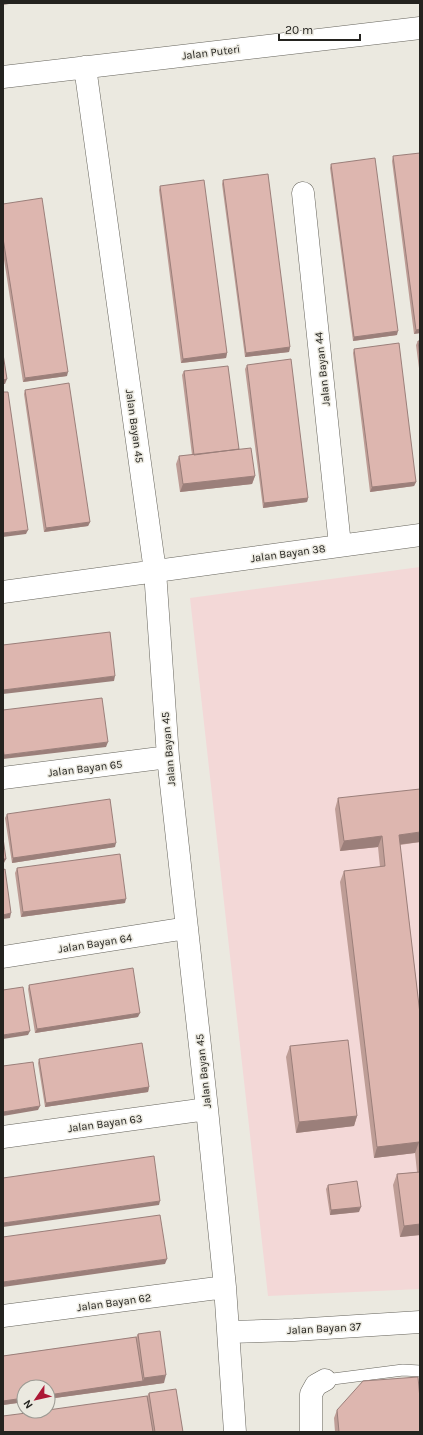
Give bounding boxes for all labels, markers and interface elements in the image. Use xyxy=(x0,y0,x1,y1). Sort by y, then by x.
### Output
scale bar xyxy=(279,16,360,42)
text: 20 m xyxy=(285,23,313,37)
street label: Jalan Puteri xyxy=(181,42,241,63)
street label: Jalan Bayan 44 xyxy=(312,331,333,407)
street label: Jalan Bayan 45 xyxy=(123,388,146,464)
street label: Jalan Bayan 38 xyxy=(250,542,327,565)
street label: Jalan Bayan 45 xyxy=(159,711,178,787)
street label: Jalan Bayan 65 xyxy=(47,757,123,780)
street label: Jalan Bayan 64 xyxy=(57,931,133,956)
street label: Jalan Bayan 45 xyxy=(193,1033,214,1109)
street label: Jalan Bayan 63 xyxy=(67,1112,143,1135)
street label: Jalan Bayan 62 xyxy=(76,1291,152,1314)
street label: Jalan Bayan 37 xyxy=(287,1320,361,1337)
north arrow xyxy=(16,1379,56,1419)
text: N xyxy=(21,1397,36,1411)

